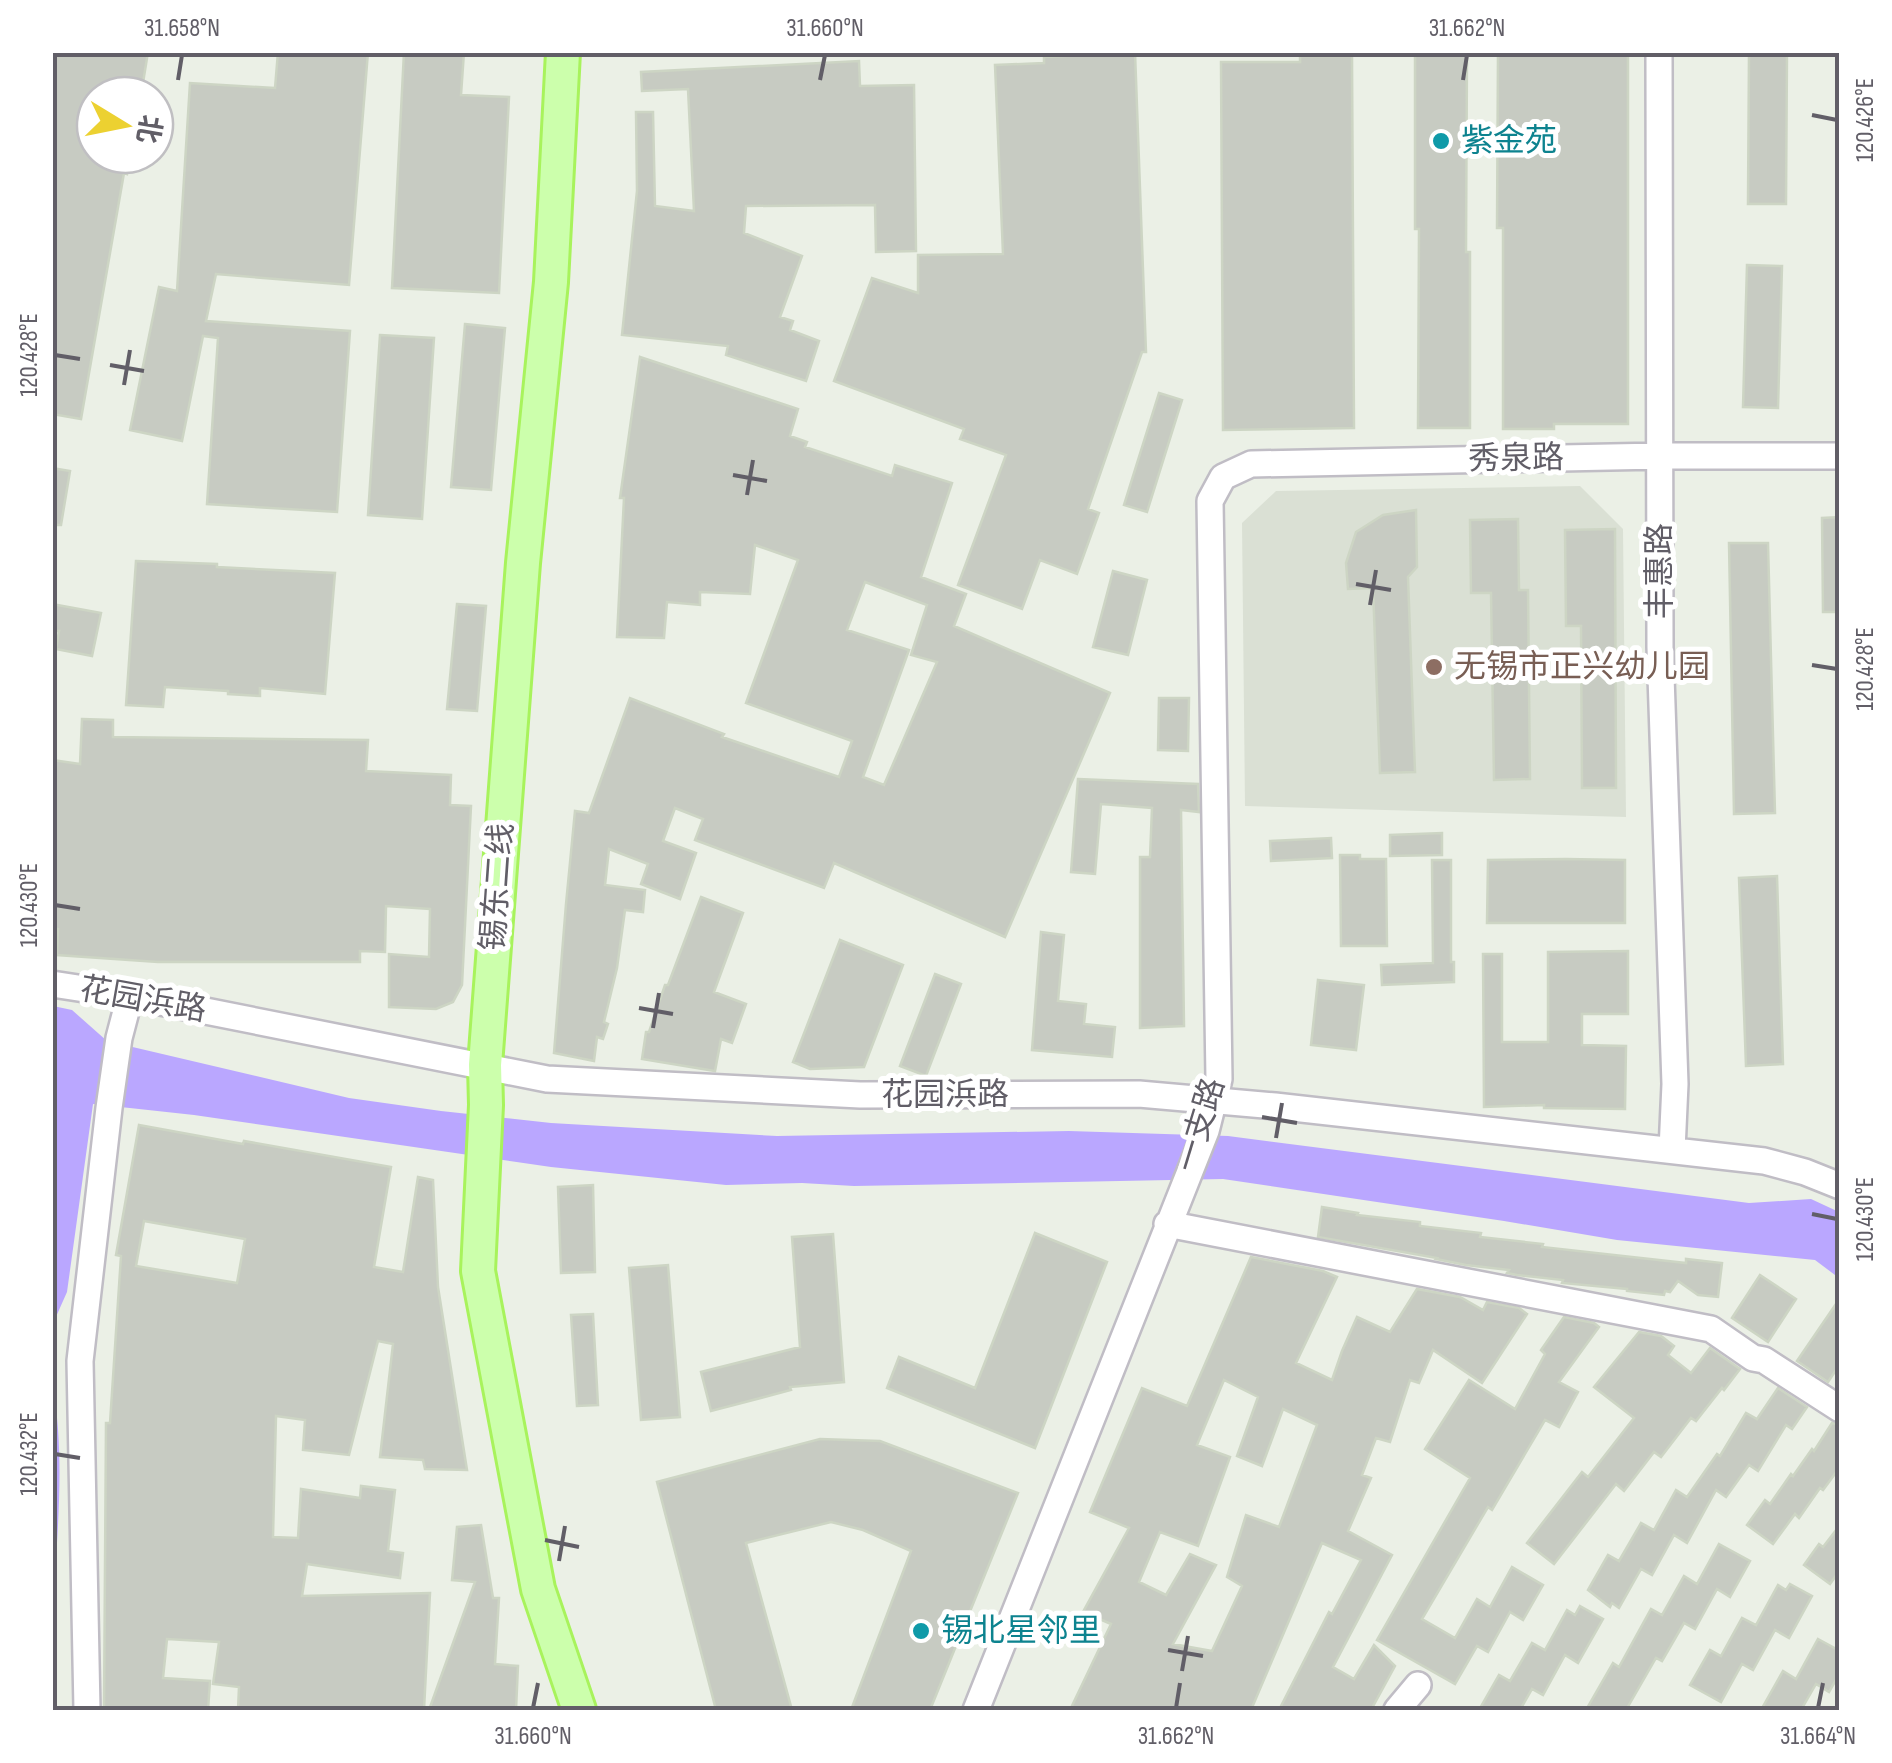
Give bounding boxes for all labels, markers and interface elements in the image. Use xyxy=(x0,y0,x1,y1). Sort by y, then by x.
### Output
text: 31.658°N xyxy=(144,13,220,44)
text: 31.660°N xyxy=(786,13,864,44)
text: 31.662°N xyxy=(1429,13,1505,44)
north arrow xyxy=(75,75,175,175)
text: 120.426°E xyxy=(1850,78,1881,162)
text: 北 xyxy=(129,112,167,146)
place label: 紫金苑 xyxy=(1461,122,1557,161)
marker: 紫金苑 xyxy=(1430,130,1452,152)
text: 120.428°E xyxy=(14,313,45,397)
street label: 秀泉路 xyxy=(1468,439,1564,479)
street label: 丰惠路 xyxy=(1641,523,1680,619)
text: 120.428°E xyxy=(1850,627,1881,711)
place label: 无锡市正兴幼儿园 xyxy=(1454,648,1710,687)
marker: 无锡市正兴幼儿园 xyxy=(1423,656,1445,678)
street label: 锡东二线 xyxy=(474,822,522,952)
text: 120.430°E xyxy=(14,863,45,947)
street label: 花园浜路 xyxy=(77,970,209,1030)
street label: 一支路 xyxy=(1168,1073,1234,1177)
street label: 花园浜路 xyxy=(881,1076,1009,1115)
text: 120.430°E xyxy=(1850,1177,1881,1261)
text: 120.432°E xyxy=(14,1412,45,1496)
place label: 锡北星邻里 xyxy=(941,1612,1101,1651)
marker: 锡北星邻里 xyxy=(910,1620,932,1642)
text: 31.660°N xyxy=(494,1721,572,1752)
text: 31.662°N xyxy=(1138,1721,1214,1752)
text: 31.664°N xyxy=(1780,1721,1856,1752)

